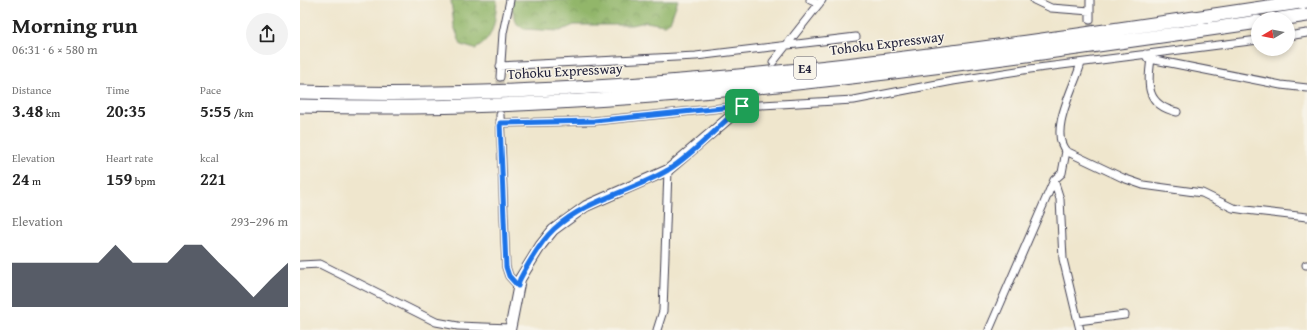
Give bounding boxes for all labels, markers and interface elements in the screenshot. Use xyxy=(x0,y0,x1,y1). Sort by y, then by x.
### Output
text: Morning run xyxy=(12,9,138,41)
north arrow xyxy=(1251,12,1295,56)
map controls xyxy=(1251,12,1295,56)
button: share xyxy=(246,13,288,55)
street label: Tohoku Expressway xyxy=(828,26,946,60)
text: 06:31 · 6 × 580 m xyxy=(12,40,98,59)
road number: E4 xyxy=(794,57,816,79)
street label: Tohoku Expressway xyxy=(507,58,623,84)
text: Distance xyxy=(12,82,51,98)
text: Time xyxy=(106,82,129,98)
text: Pace xyxy=(200,82,221,98)
pin xyxy=(725,89,759,123)
icon: arrive xyxy=(731,95,753,117)
text: 3.48 xyxy=(12,98,43,123)
text: 20:35 xyxy=(106,98,146,123)
text: 5:55 xyxy=(200,98,231,123)
text: km xyxy=(43,105,60,121)
text: /km xyxy=(231,105,253,121)
text: Elevation xyxy=(12,150,55,166)
text: Heart rate xyxy=(106,150,153,166)
text: kcal xyxy=(200,150,219,166)
text: 24 xyxy=(12,166,30,191)
text: 159 xyxy=(106,166,132,191)
text: 221 xyxy=(200,166,226,191)
text: m xyxy=(30,173,41,189)
text: bpm xyxy=(132,173,155,189)
text: Elevation xyxy=(12,212,63,231)
text: 293–296 m xyxy=(231,212,288,231)

